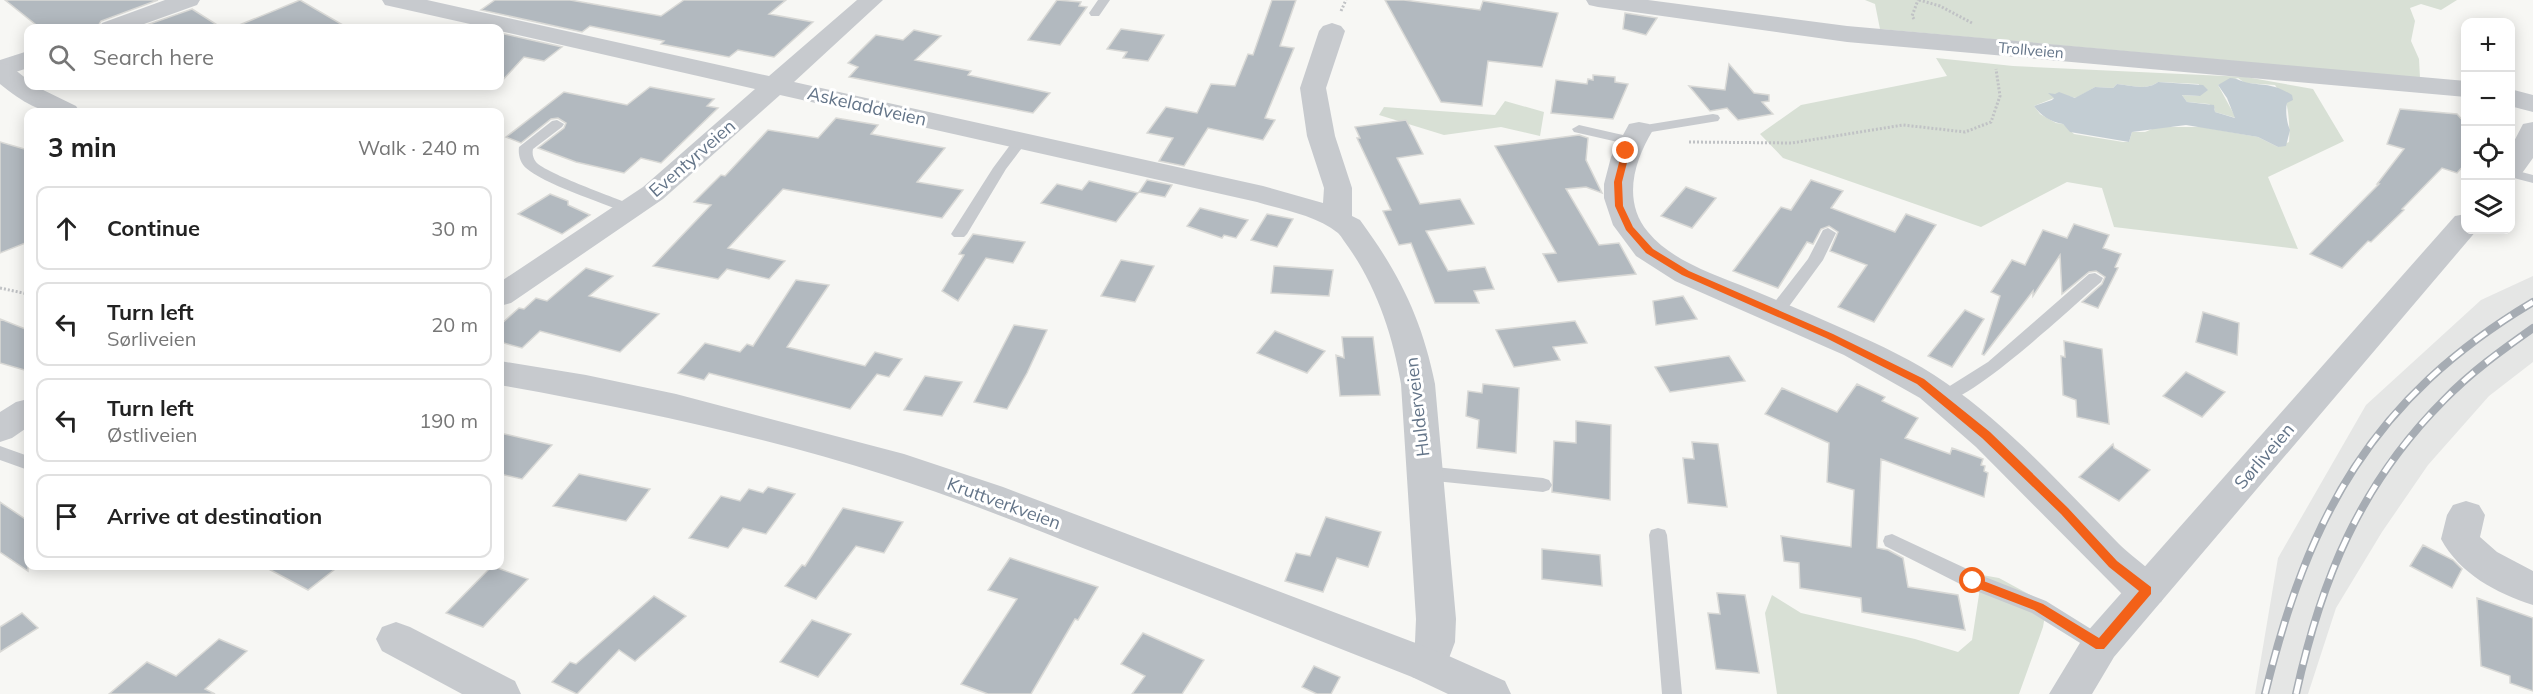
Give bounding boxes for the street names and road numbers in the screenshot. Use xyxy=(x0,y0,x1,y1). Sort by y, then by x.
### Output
street label: Trollveien xyxy=(1998,38,2064,62)
street label: Askeladdveien xyxy=(805,81,929,131)
street label: Eventyrveien xyxy=(644,114,740,202)
street label: Hulderveien xyxy=(1399,356,1435,458)
street label: Sørliveien xyxy=(2229,418,2299,494)
street label: Kruttverkveien xyxy=(944,472,1064,534)

